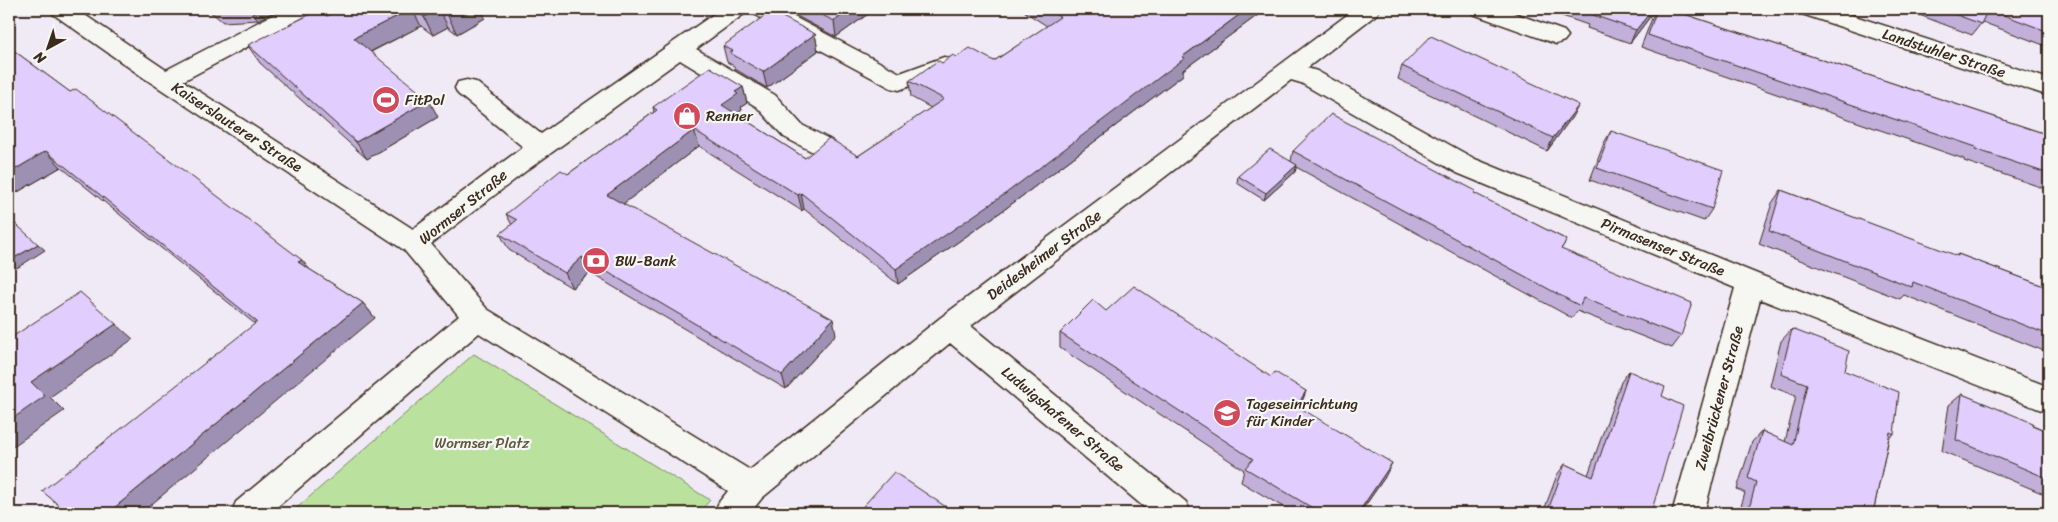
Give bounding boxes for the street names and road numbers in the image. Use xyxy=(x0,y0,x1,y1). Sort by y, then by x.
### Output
street label: Landstuhler Straße xyxy=(1879,21,2009,85)
street label: Kaiserslauterer Straße xyxy=(166,75,308,179)
street label: Wormser Straße xyxy=(413,163,514,251)
street label: Deidesheimer Straße xyxy=(981,203,1107,307)
street label: Pirmasenser Straße xyxy=(1597,210,1729,284)
street label: Zweibrückener Straße xyxy=(1687,323,1751,473)
street label: Ludwigshafener Straße xyxy=(995,359,1131,479)

